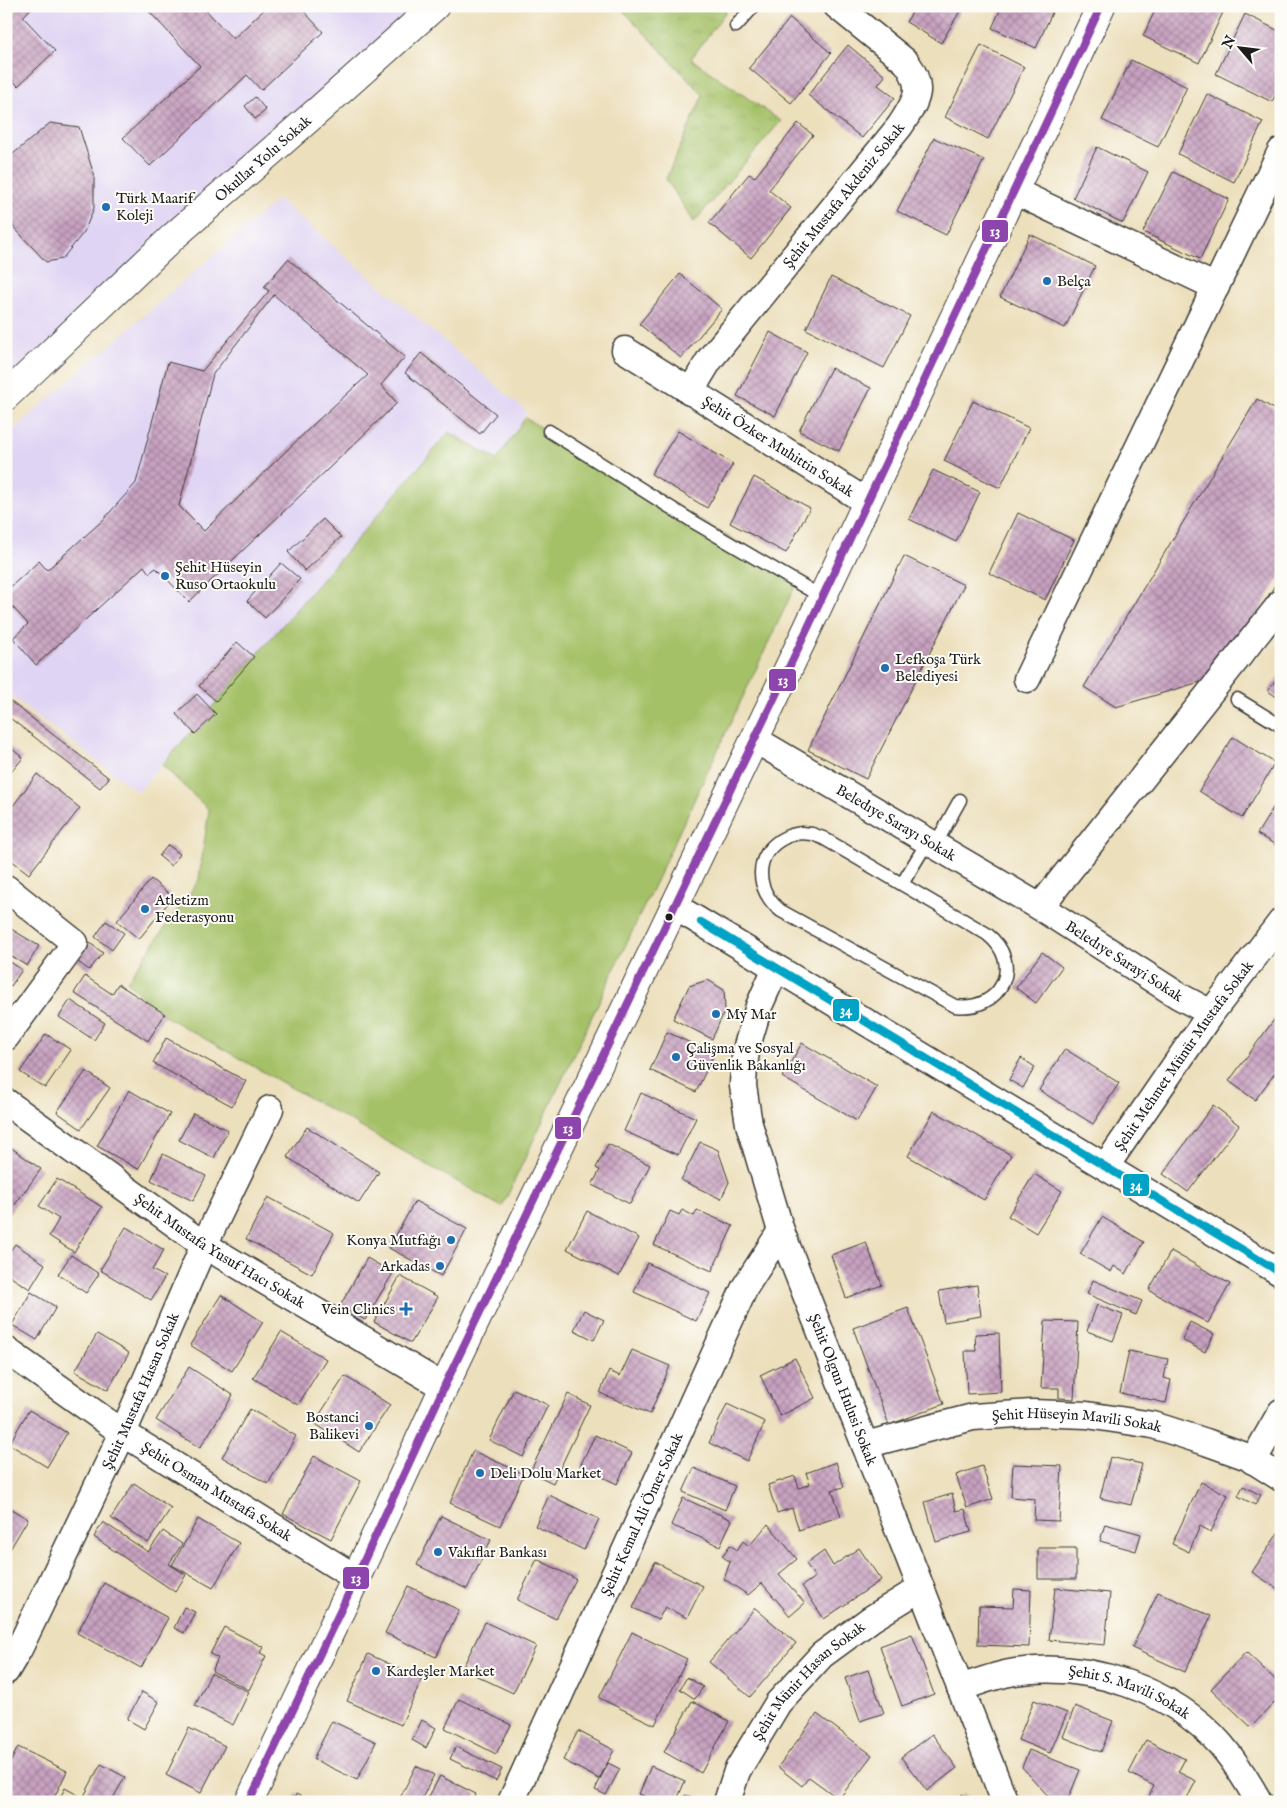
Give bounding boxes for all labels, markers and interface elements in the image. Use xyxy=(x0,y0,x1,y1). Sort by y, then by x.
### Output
north arrow xyxy=(1214,22,1264,72)
text: N xyxy=(1218,33,1240,53)
street label: Okullar Yolu Sokak xyxy=(211,111,316,206)
street label: Şehit Mustafa Akdeniz Sokak xyxy=(779,118,909,272)
place label: Türk Maarif Koleji xyxy=(116,189,196,225)
marker: Türk Maarif Koleji xyxy=(100,201,112,213)
line badge: 13 xyxy=(981,219,1009,243)
text: 13 xyxy=(990,223,1000,241)
place label: Belça xyxy=(1057,272,1091,291)
marker: Belça xyxy=(1041,275,1053,287)
street label: Şehit Özker Muhittin Sokak xyxy=(699,392,859,502)
place label: Şehit Hüseyin Ruso Ortaokulu xyxy=(175,558,276,594)
marker: Şehit Hüseyin Ruso Ortaokulu xyxy=(159,570,171,582)
place label: Lefkoşa Türk Belediyesi xyxy=(895,650,982,686)
marker: Lefkoşa Türk Belediyesi xyxy=(879,662,891,674)
line badge: 13 xyxy=(768,668,797,692)
text: 13 xyxy=(778,672,788,690)
street label: Beledıye Sarayı Sokak xyxy=(833,780,961,866)
place label: Atletizm Federasyonu xyxy=(154,891,234,927)
marker: Atletizm Federasyonu xyxy=(139,903,151,915)
unlabelled marker xyxy=(664,912,674,922)
street label: Beledıye Sarayi Sokak xyxy=(1062,916,1188,1006)
street label: Şehit Mehmet Münür Mustafa Sokak xyxy=(1110,956,1258,1155)
line badge: 34 xyxy=(832,998,860,1022)
text: 34 xyxy=(840,1002,853,1020)
place label: My Mar xyxy=(726,1005,777,1024)
marker: My Mar xyxy=(710,1008,722,1020)
place label: Çalişma ve Sosyal Güvenlik Bakanlığı xyxy=(686,1039,806,1075)
marker: Çalişma ve Sosyal Güvenlik Bakanlığı xyxy=(670,1051,682,1063)
line badge: 13 xyxy=(554,1116,582,1140)
text: 13 xyxy=(563,1120,573,1138)
line badge: 34 xyxy=(1122,1173,1150,1197)
text: 34 xyxy=(1130,1177,1143,1195)
street label: Şehit Mustafa Yusuf Hacı Sokak xyxy=(131,1189,310,1313)
place label: Konya Mutfağı xyxy=(346,1231,441,1250)
marker: Konya Mutfağı xyxy=(445,1234,457,1246)
place label: Arkadas xyxy=(379,1257,430,1276)
marker: Arkadas xyxy=(434,1260,446,1272)
place label: Vein Clinics xyxy=(320,1300,395,1319)
marker: Vein Clinics xyxy=(399,1302,413,1316)
street label: Şehit Mustafa Hasan Sokak xyxy=(97,1309,184,1472)
street label: Şehit Olgun Hulusi Sokak xyxy=(805,1311,882,1469)
street label: Şehit Hüseyin Mavili Sokak xyxy=(991,1403,1165,1437)
place label: Bostanci Balikevi xyxy=(306,1408,359,1444)
marker: Bostanci Balikevi xyxy=(363,1420,375,1432)
street label: Şehit Kemal Ali Ömer Sokak xyxy=(596,1429,688,1599)
street label: Şehit Osman Mustafa Sokak xyxy=(138,1437,297,1546)
place label: Deli Dolu Market xyxy=(490,1464,601,1483)
marker: Deli Dolu Market xyxy=(474,1467,486,1479)
place label: Vakıflar Bankası xyxy=(447,1543,547,1562)
marker: Vakıflar Bankası xyxy=(432,1546,444,1558)
line badge: 13 xyxy=(342,1566,370,1590)
text: 13 xyxy=(351,1570,361,1588)
street label: Şehit Münir Hasan Sokak xyxy=(748,1617,870,1744)
street label: Şehit S. Mavili Sokak xyxy=(1067,1661,1195,1724)
place label: Kardeşler Market xyxy=(386,1662,495,1681)
marker: Kardeşler Market xyxy=(370,1665,382,1677)

